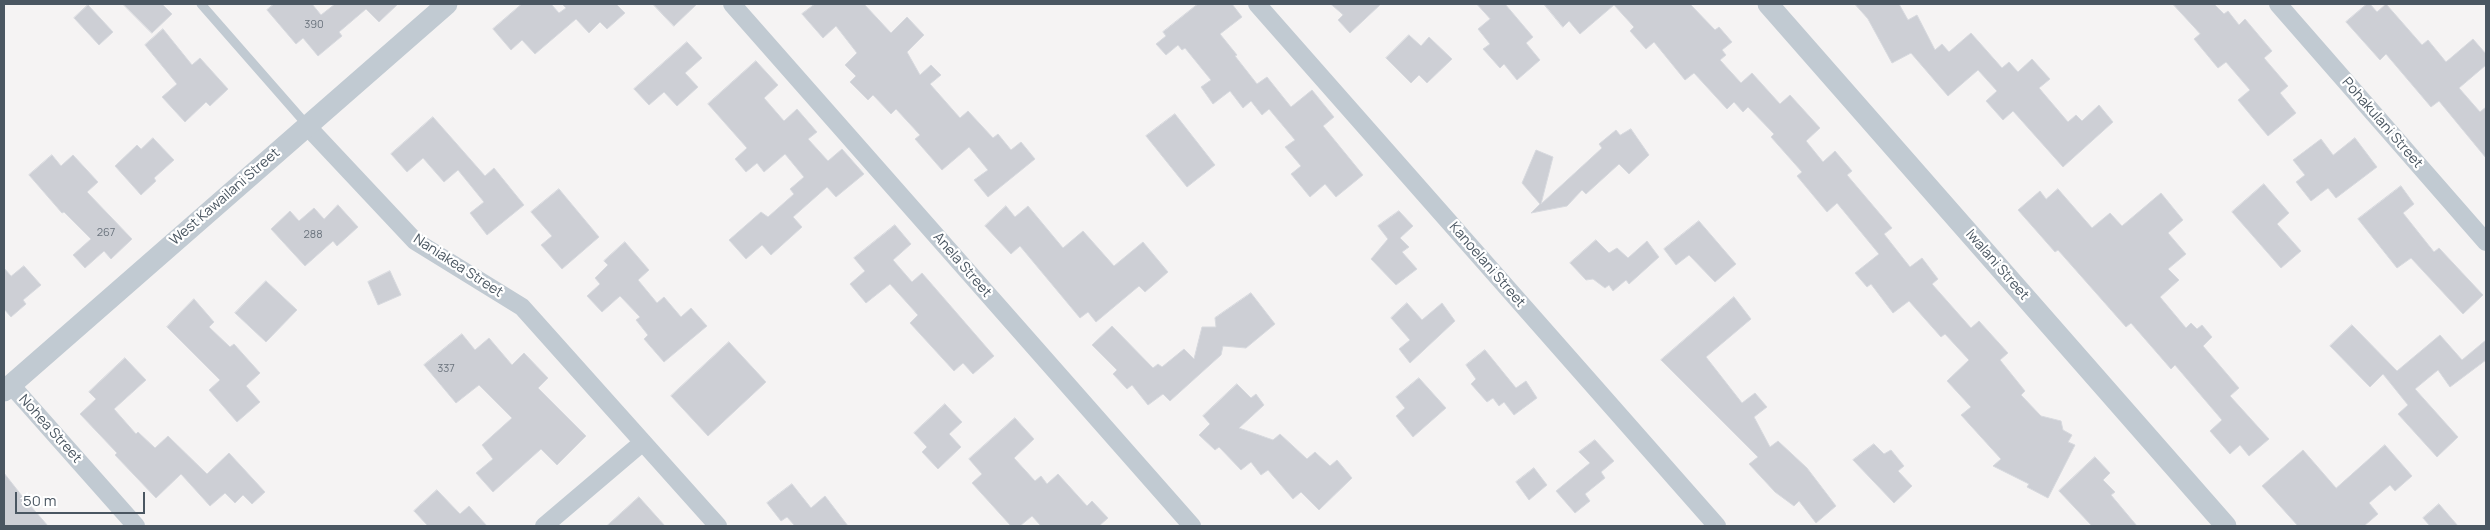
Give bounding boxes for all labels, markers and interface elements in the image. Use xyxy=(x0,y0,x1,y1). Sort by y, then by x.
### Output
house number: 390 xyxy=(304,18,324,32)
street label: Pohakulani Street xyxy=(2338,74,2426,172)
street label: West Kawailani Street xyxy=(167,145,283,249)
street label: Kanoelani Street xyxy=(1445,219,1529,311)
house number: 267 xyxy=(97,226,115,240)
street label: Iwalani Street xyxy=(1962,226,2032,304)
house number: 288 xyxy=(303,228,323,242)
street label: Anela Street xyxy=(929,229,995,301)
street label: Naniakea Street xyxy=(410,231,506,301)
house number: 337 xyxy=(437,362,455,376)
street label: Nohea Street xyxy=(15,391,85,467)
scale bar xyxy=(18,482,148,514)
text: 50 m xyxy=(23,490,57,511)

